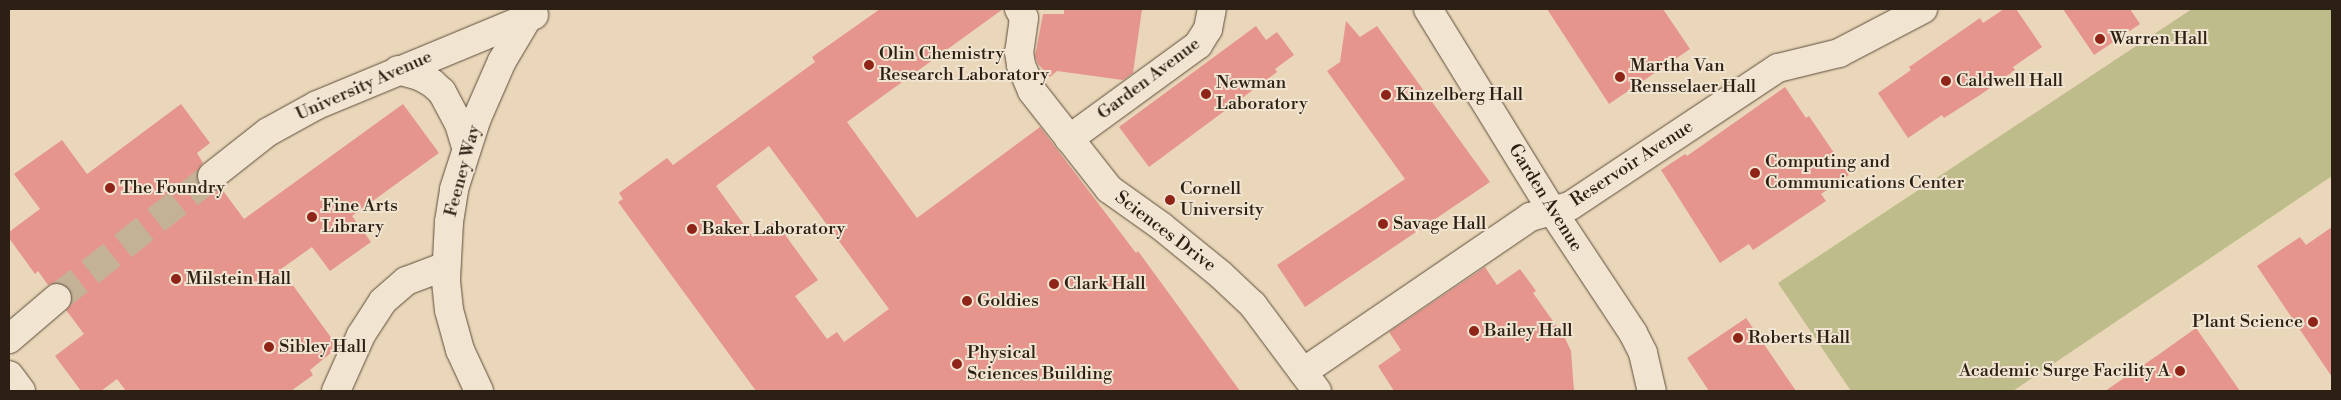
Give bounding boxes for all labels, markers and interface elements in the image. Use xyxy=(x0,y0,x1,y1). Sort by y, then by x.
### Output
place label: Warren Hall xyxy=(2110,28,2208,50)
street label: Garden Avenue xyxy=(1093,33,1205,125)
marker: Warren Hall xyxy=(2094,33,2106,45)
place label: Olin Chemistry Research Laboratory xyxy=(879,44,1049,86)
street label: University Avenue xyxy=(293,46,435,126)
place label: Martha Van Rensselaer Hall xyxy=(1630,56,1756,98)
marker: Olin Chemistry Research Laboratory xyxy=(863,59,875,71)
place label: Caldwell Hall xyxy=(1956,70,2063,92)
marker: Martha Van Rensselaer Hall xyxy=(1614,71,1626,83)
place label: Newman Laboratory xyxy=(1216,73,1308,116)
marker: Caldwell Hall xyxy=(1940,75,1952,87)
place label: Kinzelberg Hall xyxy=(1396,84,1523,106)
marker: Newman Laboratory xyxy=(1200,88,1212,100)
marker: Kinzelberg Hall xyxy=(1380,89,1392,101)
street label: Reservoir Avenue xyxy=(1566,116,1698,212)
street label: Feeney Way xyxy=(440,123,486,219)
street label: Garden Avenue xyxy=(1503,140,1587,256)
place label: Computing and Communications Center xyxy=(1765,152,1964,194)
marker: Computing and Communications Center xyxy=(1749,167,1761,179)
place label: The Foundry xyxy=(120,177,225,199)
place label: Cornell University xyxy=(1180,179,1264,222)
marker: The Foundry xyxy=(104,182,116,194)
street label: Sciences Drive xyxy=(1110,187,1220,277)
marker: Cornell University xyxy=(1164,194,1176,206)
place label: Fine Arts Library xyxy=(322,196,398,238)
marker: Fine Arts Library xyxy=(306,211,318,223)
place label: Savage Hall xyxy=(1393,213,1486,235)
place label: Baker Laboratory xyxy=(702,218,845,240)
marker: Savage Hall xyxy=(1377,218,1389,230)
marker: Baker Laboratory xyxy=(686,223,698,235)
place label: Milstein Hall xyxy=(186,268,291,290)
marker: Milstein Hall xyxy=(170,273,182,285)
place label: Clark Hall xyxy=(1064,273,1146,295)
marker: Clark Hall xyxy=(1048,278,1060,290)
place label: Goldies xyxy=(977,290,1039,312)
marker: Goldies xyxy=(961,295,973,307)
place label: Plant Science xyxy=(2192,311,2303,333)
marker: Plant Science xyxy=(2307,316,2319,328)
place label: Bailey Hall xyxy=(1484,320,1573,342)
marker: Bailey Hall xyxy=(1468,325,1480,337)
place label: Roberts Hall xyxy=(1748,327,1850,349)
marker: Roberts Hall xyxy=(1732,332,1744,344)
place label: Sibley Hall xyxy=(279,336,367,358)
marker: Sibley Hall xyxy=(263,341,275,353)
place label: Physical Sciences Building xyxy=(967,343,1112,386)
marker: Physical Sciences Building xyxy=(951,358,963,370)
place label: Academic Surge Facility A xyxy=(1959,360,2170,382)
marker: Academic Surge Facility A xyxy=(2174,365,2186,377)

